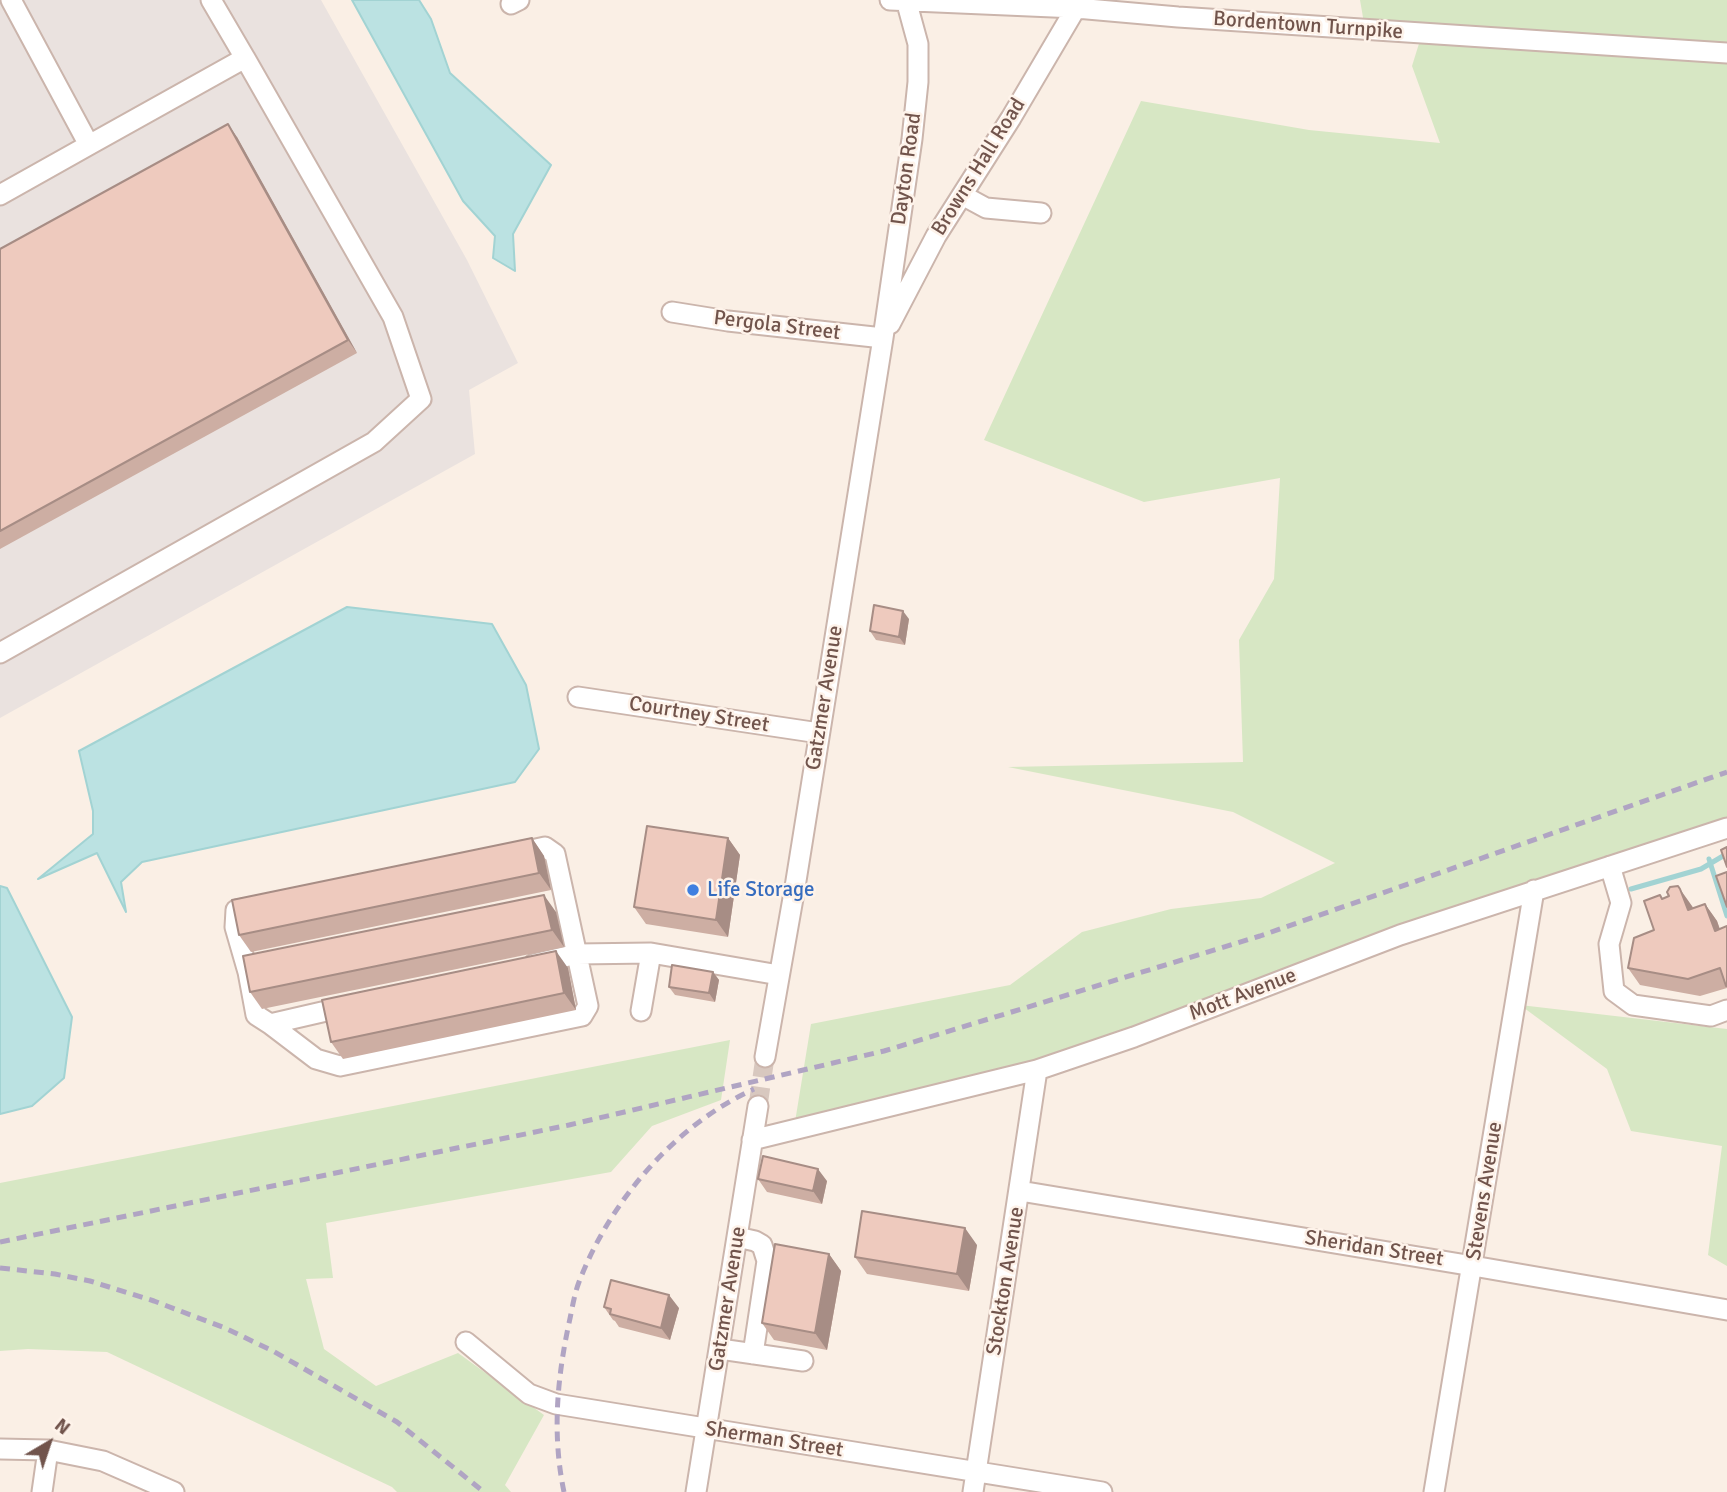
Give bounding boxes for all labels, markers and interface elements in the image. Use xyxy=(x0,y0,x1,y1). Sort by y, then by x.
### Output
street label: Bordentown Turnpike xyxy=(1212,7,1404,45)
street label: Browns Hall Road xyxy=(927,94,1031,240)
street label: Dayton Road xyxy=(887,111,927,227)
street label: Pergola Street xyxy=(712,306,842,346)
street label: Gatzmer Avenue xyxy=(801,624,849,772)
street label: Courtney Street xyxy=(627,692,771,738)
place label: Life Storage xyxy=(707,877,815,903)
marker: Life Storage xyxy=(685,882,701,898)
street label: Mott Avenue xyxy=(1186,963,1300,1027)
street label: Stevens Avenue xyxy=(1462,1120,1508,1262)
street label: Stockton Avenue xyxy=(982,1205,1030,1357)
street label: Gatzmer Avenue xyxy=(704,1225,752,1373)
street label: Sheridan Street xyxy=(1303,1226,1445,1272)
north arrow xyxy=(14,1408,84,1478)
text: N xyxy=(50,1413,75,1440)
street label: Sherman Street xyxy=(703,1417,845,1463)

